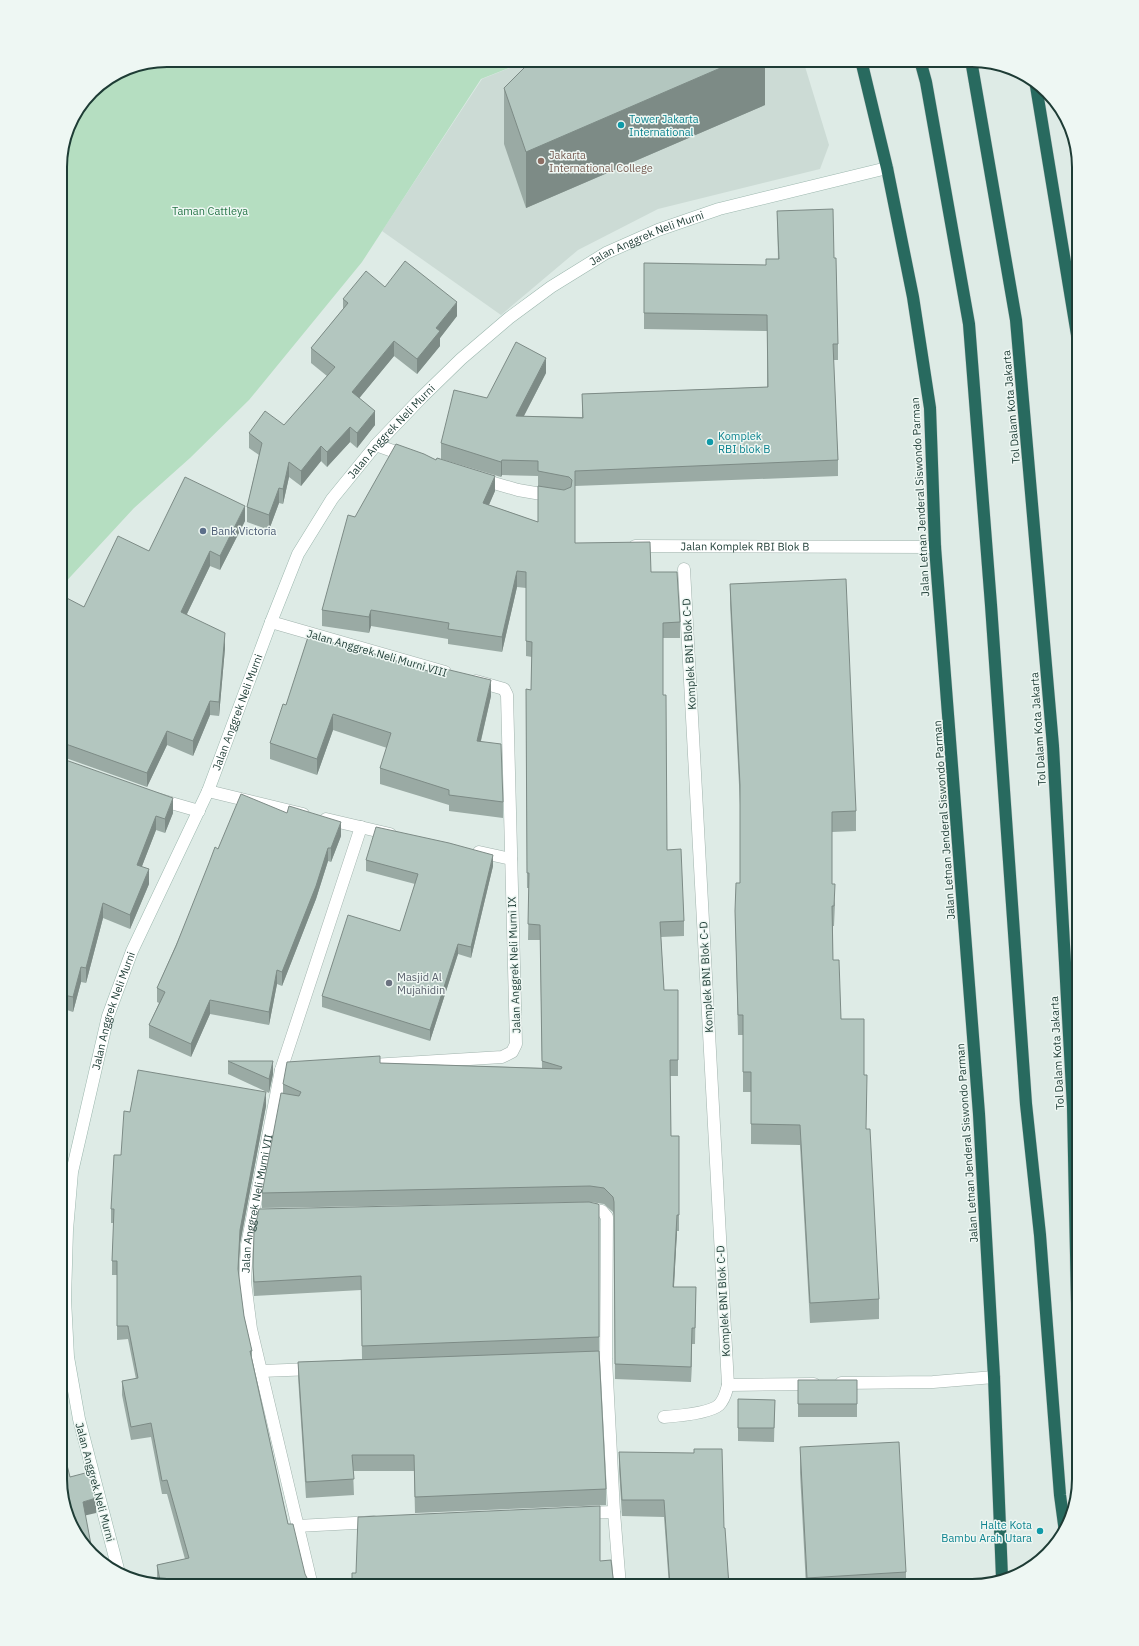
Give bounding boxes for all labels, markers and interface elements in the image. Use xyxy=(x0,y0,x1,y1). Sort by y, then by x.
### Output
place label: Tower Jakarta International xyxy=(629,112,699,139)
marker: Tower Jakarta International xyxy=(616,120,626,130)
place label: Jakarta International College xyxy=(549,148,653,175)
marker: Jakarta International College xyxy=(536,156,546,166)
park label: Taman Cattleya xyxy=(172,204,248,218)
street label: Jalan Anggrek Neli Murni xyxy=(587,208,706,269)
street label: Tol Dalam Kota Jakarta xyxy=(999,350,1023,464)
street label: Jalan Anggrek Neli Murni xyxy=(344,381,438,481)
street label: Jalan Letnan Jenderal Siswondo Parman xyxy=(908,397,932,597)
place label: Komplek RBI blok B xyxy=(718,429,770,456)
marker: Komplek RBI blok B xyxy=(705,437,715,447)
place label: Bank Victoria xyxy=(211,524,276,538)
marker: Bank Victoria xyxy=(198,526,208,536)
street label: Jalan Komplek RBI Blok B xyxy=(681,539,809,554)
street label: Komplek BNI Blok C-D xyxy=(679,598,699,710)
street label: Jalan Anggrek Neli Murni VIII xyxy=(305,626,449,680)
street label: Jalan Anggrek Neli Murni xyxy=(209,652,265,772)
street label: Tol Dalam Kota Jakarta xyxy=(1027,672,1049,786)
street label: Jalan Letnan Jenderal Siswondo Parman xyxy=(930,720,958,920)
street label: Jalan Anggrek Neli Murni IX xyxy=(505,896,523,1034)
street label: Komplek BNI Blok C-D xyxy=(696,921,716,1033)
street label: Jalan Anggrek Neli Murni xyxy=(89,950,138,1071)
place label: Masjid Al Mujahidin xyxy=(397,970,445,997)
marker: Masjid Al Mujahidin xyxy=(384,978,394,988)
street label: Tol Dalam Kota Jakarta xyxy=(1047,996,1067,1110)
street label: Jalan Letnan Jenderal Siswondo Parman xyxy=(953,1043,981,1243)
street label: Jalan Anggrek Neli Murni VII xyxy=(238,1133,275,1274)
street label: Komplek BNI Blok C-D xyxy=(713,1245,733,1357)
street label: Jalan Anggrek Neli Murni xyxy=(72,1421,118,1543)
place label: Halte Kota Bambu Arah Utara xyxy=(941,1518,1032,1545)
marker: Halte Kota Bambu Arah Utara xyxy=(1035,1526,1045,1536)

